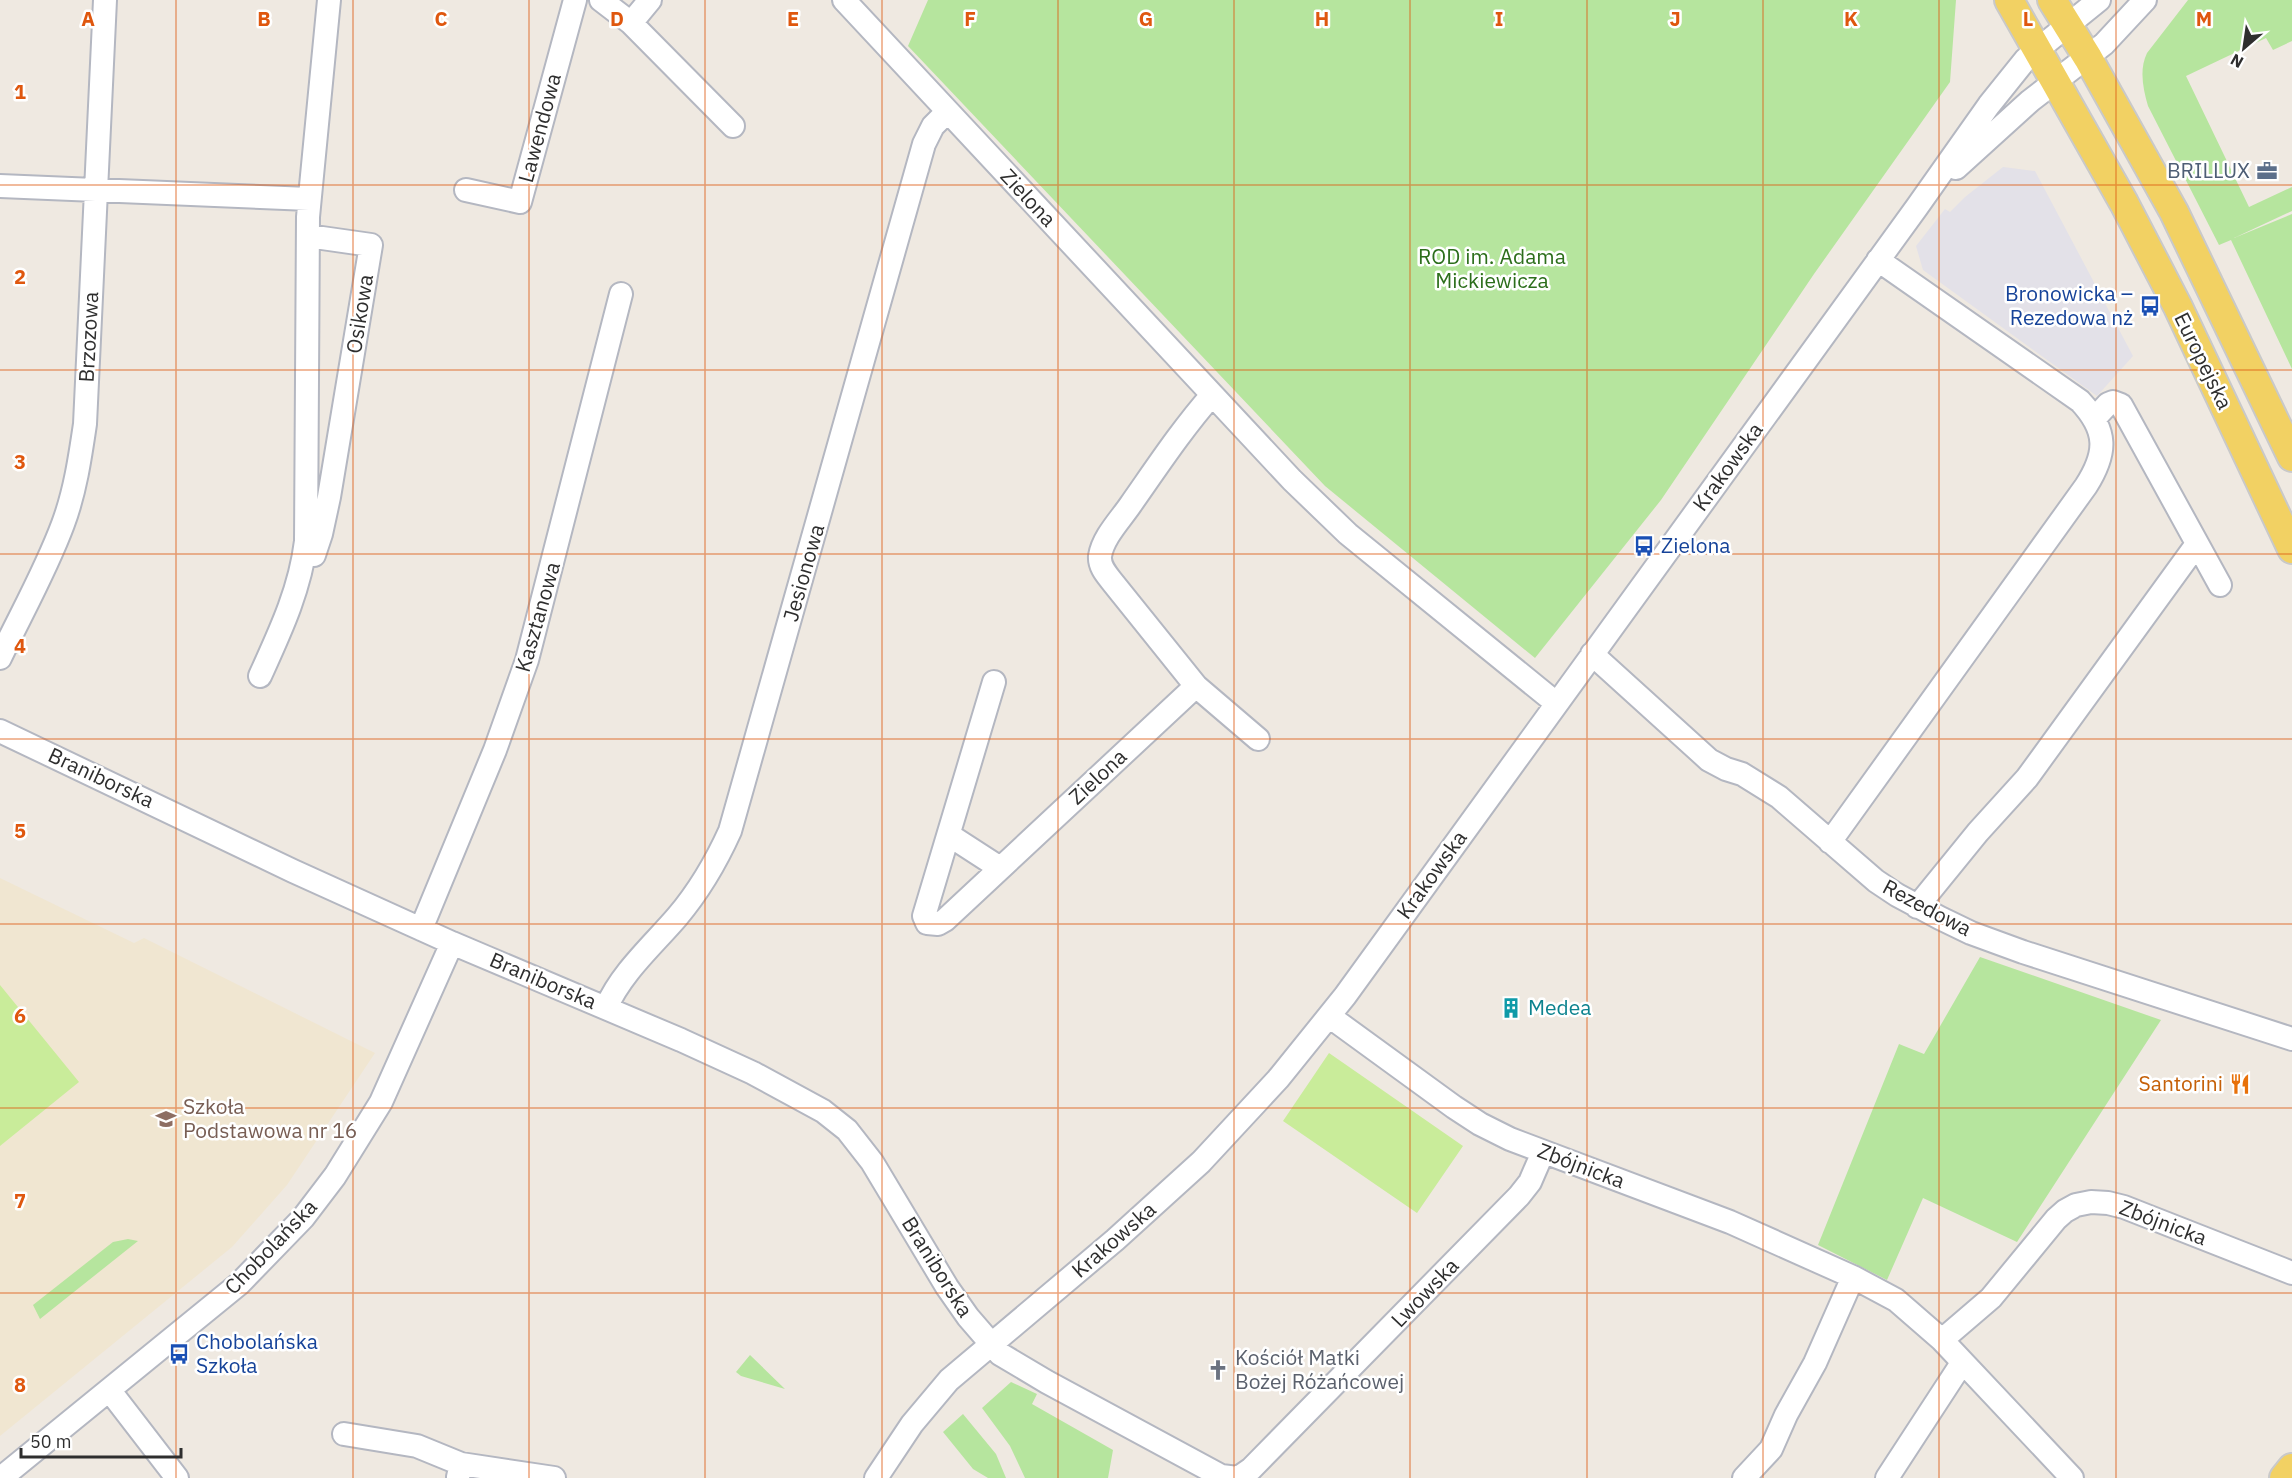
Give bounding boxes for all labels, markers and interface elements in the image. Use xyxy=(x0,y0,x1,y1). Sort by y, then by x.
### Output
text: A xyxy=(81,5,95,32)
text: B xyxy=(257,5,271,32)
text: C xyxy=(434,5,448,32)
text: D xyxy=(610,5,624,32)
text: E xyxy=(787,5,799,32)
text: F xyxy=(964,5,976,32)
text: G xyxy=(1139,5,1153,32)
text: H xyxy=(1315,5,1329,32)
text: I xyxy=(1495,5,1503,32)
text: J xyxy=(1669,5,1681,32)
text: K xyxy=(1844,5,1858,32)
text: L xyxy=(2023,5,2033,32)
text: M xyxy=(2196,5,2212,32)
north arrow xyxy=(2214,18,2274,78)
text: N xyxy=(2227,50,2247,73)
street label: Lawendowa xyxy=(511,70,567,186)
text: 1 xyxy=(14,78,26,105)
place label: BRILLUX xyxy=(2167,156,2250,184)
office icon: BRILLUX xyxy=(2255,159,2279,183)
street label: Zielona xyxy=(995,162,1063,232)
park label: ROD im. Adama Mickiewicza xyxy=(1418,242,1566,294)
text: 2 xyxy=(14,263,26,290)
street label: Osikowa xyxy=(339,272,379,355)
place label: Bronowicka – Rezedowa nż xyxy=(2005,279,2133,331)
street label: Brzozowa xyxy=(72,291,104,383)
bus stop icon: Bronowicka – Rezedowa nż xyxy=(2138,294,2162,318)
street label: Europejska xyxy=(2168,307,2239,414)
street label: Krakowska xyxy=(1686,417,1769,516)
text: 3 xyxy=(14,448,26,475)
street label: Jesionowa xyxy=(776,521,830,625)
place label: Zielona xyxy=(1661,531,1731,559)
bus stop icon: Zielona xyxy=(1632,534,1656,558)
street label: Kasztanowa xyxy=(508,558,566,675)
text: 4 xyxy=(14,632,26,659)
street label: Braniborska xyxy=(44,740,159,814)
street label: Zielona xyxy=(1062,742,1132,810)
text: 5 xyxy=(14,817,26,844)
street label: Krakowska xyxy=(1390,825,1473,924)
street label: Rezedowa xyxy=(1878,872,1977,942)
street label: Braniborska xyxy=(486,945,601,1015)
place label: Medea xyxy=(1528,993,1592,1021)
building icon: Medea xyxy=(1499,996,1523,1020)
text: 6 xyxy=(14,1002,26,1029)
place label: Santorini xyxy=(2138,1069,2223,1097)
restaurant icon: Santorini xyxy=(2228,1072,2252,1096)
place label: Szkoła Podstawowa nr 16 xyxy=(183,1092,357,1144)
school or university icon: Szkoła Podstawowa nr 16 xyxy=(154,1107,178,1131)
street label: Zbójnicka xyxy=(1534,1136,1629,1194)
text: 7 xyxy=(14,1187,26,1214)
street label: Chobolańska xyxy=(218,1193,323,1300)
street label: Zbójnicka xyxy=(2116,1193,2211,1251)
street label: Krakowska xyxy=(1065,1195,1161,1284)
street label: Braniborska xyxy=(896,1211,980,1322)
street label: Lwowska xyxy=(1384,1252,1464,1333)
place label: Chobolańska Szkoła xyxy=(196,1327,318,1379)
bus stop icon: Chobolańska Szkoła xyxy=(167,1342,191,1366)
place label: Kościół Matki Bożej Różańcowej xyxy=(1235,1343,1404,1395)
church icon: Kościół Matki Bożej Różańcowej xyxy=(1206,1358,1230,1382)
text: 8 xyxy=(14,1371,26,1398)
scale bar xyxy=(21,1421,182,1459)
text: 50 m xyxy=(30,1430,72,1453)

